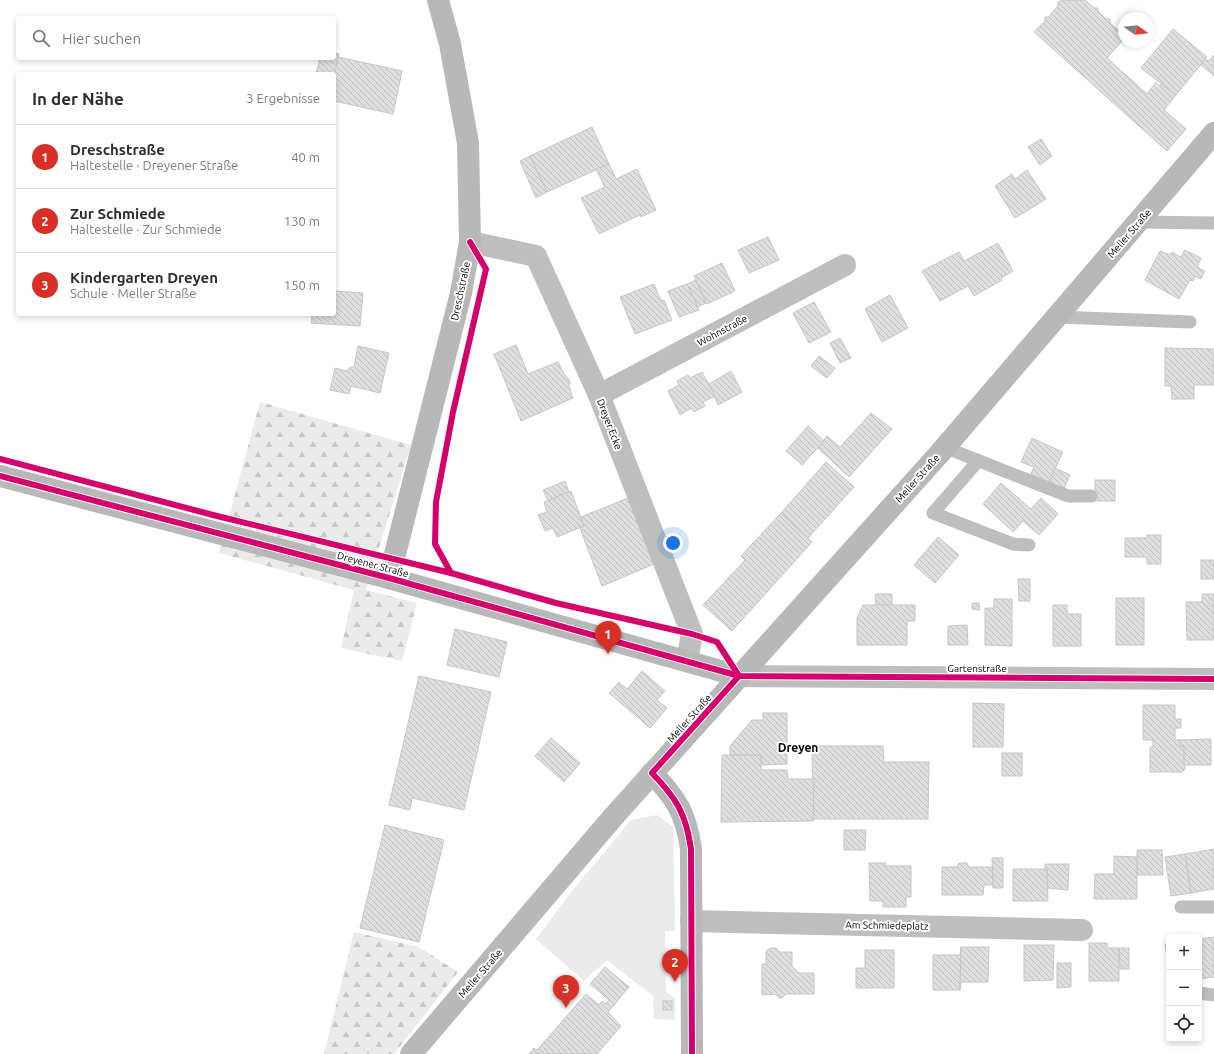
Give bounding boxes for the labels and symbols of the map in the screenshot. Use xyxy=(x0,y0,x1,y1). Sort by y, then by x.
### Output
north arrow xyxy=(1118,12,1154,48)
street label: Meller Straße xyxy=(1105,207,1153,260)
street label: Dreschstraße xyxy=(449,261,472,322)
street label: Wohnstraße xyxy=(695,313,749,348)
street label: Dreyer Ecke xyxy=(595,397,624,451)
street label: Meller Straße xyxy=(893,452,942,505)
your location xyxy=(663,533,683,553)
street label: Dreyener Straße xyxy=(336,550,410,579)
pin: 1 xyxy=(595,621,621,654)
street label: Gartenstraße xyxy=(947,663,1007,674)
street label: Meller Straße xyxy=(665,692,714,745)
district label: Dreyen xyxy=(778,741,818,754)
street label: Am Schmiedeplatz xyxy=(845,919,929,932)
street label: Meller Straße xyxy=(456,947,504,1000)
pin: 2 xyxy=(662,949,688,982)
pin: 3 xyxy=(553,975,579,1008)

